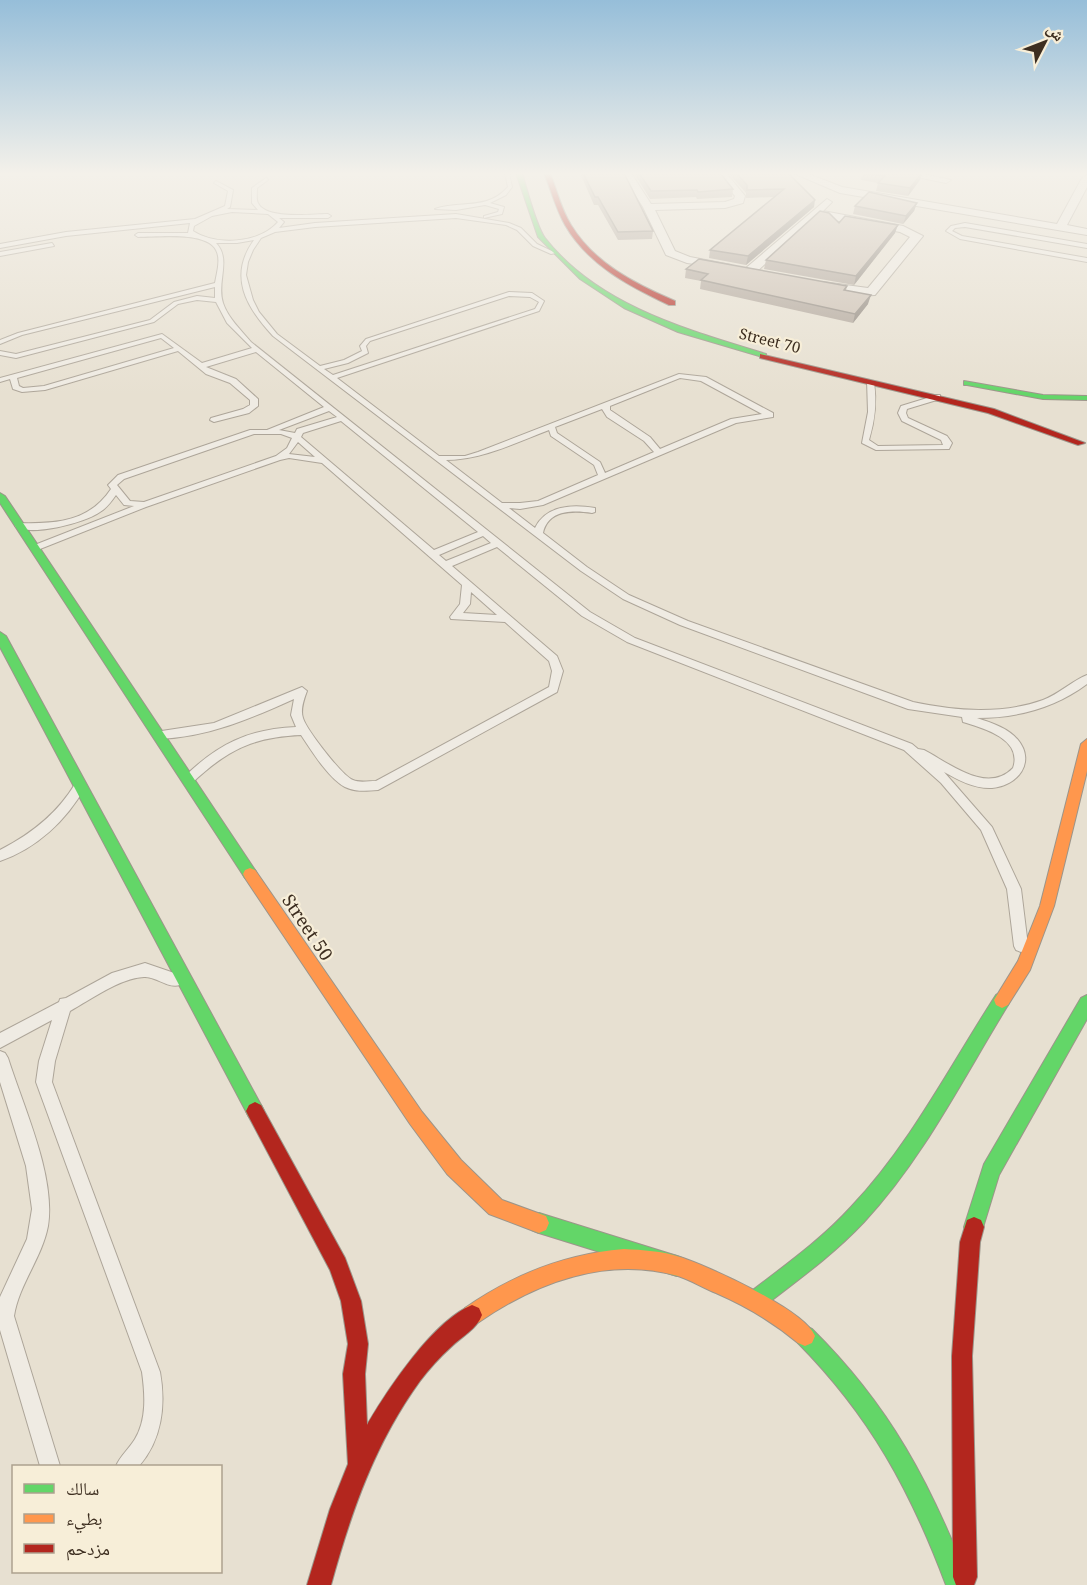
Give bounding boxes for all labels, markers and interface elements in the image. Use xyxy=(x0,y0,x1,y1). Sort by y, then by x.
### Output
north arrow xyxy=(1015,12,1075,72)
text: ش xyxy=(1042,18,1070,46)
street label: Street 70 xyxy=(737,323,803,357)
street label: Street 50 xyxy=(277,889,339,965)
legend xyxy=(12,1465,222,1573)
text: سالك xyxy=(66,1476,99,1500)
text: بطيء xyxy=(66,1506,103,1534)
text: مزدحم xyxy=(66,1536,110,1561)

